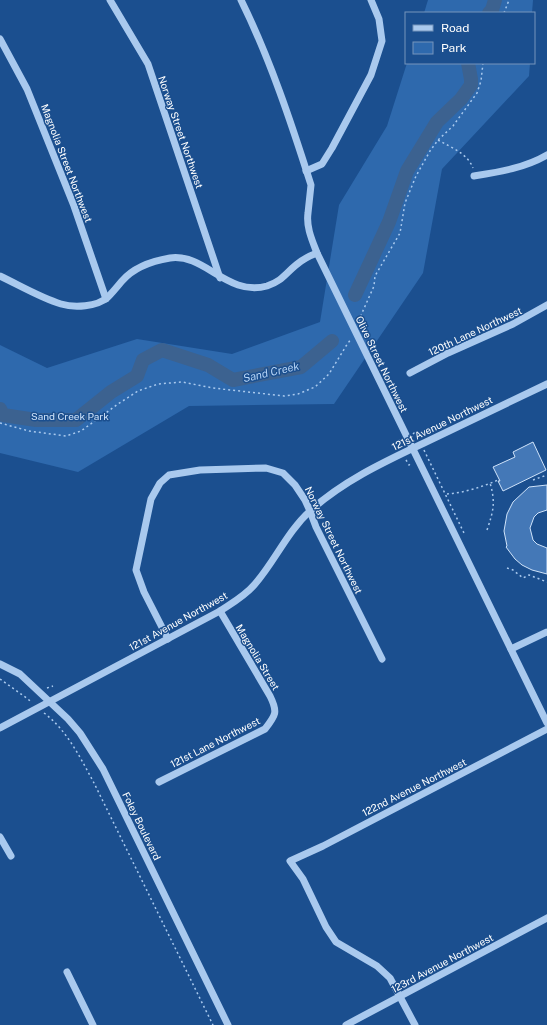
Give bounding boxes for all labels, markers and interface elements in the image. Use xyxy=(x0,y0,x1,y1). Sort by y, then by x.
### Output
legend xyxy=(405,12,535,64)
text: Road xyxy=(441,21,469,35)
text: Park xyxy=(441,41,467,55)
street label: Norway Street Northwest xyxy=(156,74,206,190)
street label: Magnolia Street Northwest xyxy=(39,102,95,224)
street label: 120th Lane Northwest xyxy=(426,304,524,358)
street label: Olive Street Northwest xyxy=(353,314,411,414)
water label: Sand Creek xyxy=(242,360,300,384)
street label: 121st Avenue Northwest xyxy=(390,393,494,453)
park label: Sand Creek Park xyxy=(31,410,109,422)
street label: Norway Street Northwest xyxy=(303,484,365,596)
street label: 121st Avenue Northwest xyxy=(127,589,229,653)
street label: Magnolia Street xyxy=(234,622,282,692)
street label: 121st Lane Northwest xyxy=(168,714,262,770)
street label: 122nd Avenue Northwest xyxy=(360,755,468,819)
street label: Foley Boulevard xyxy=(120,790,164,862)
street label: 123rd Avenue Northwest xyxy=(389,931,495,995)

